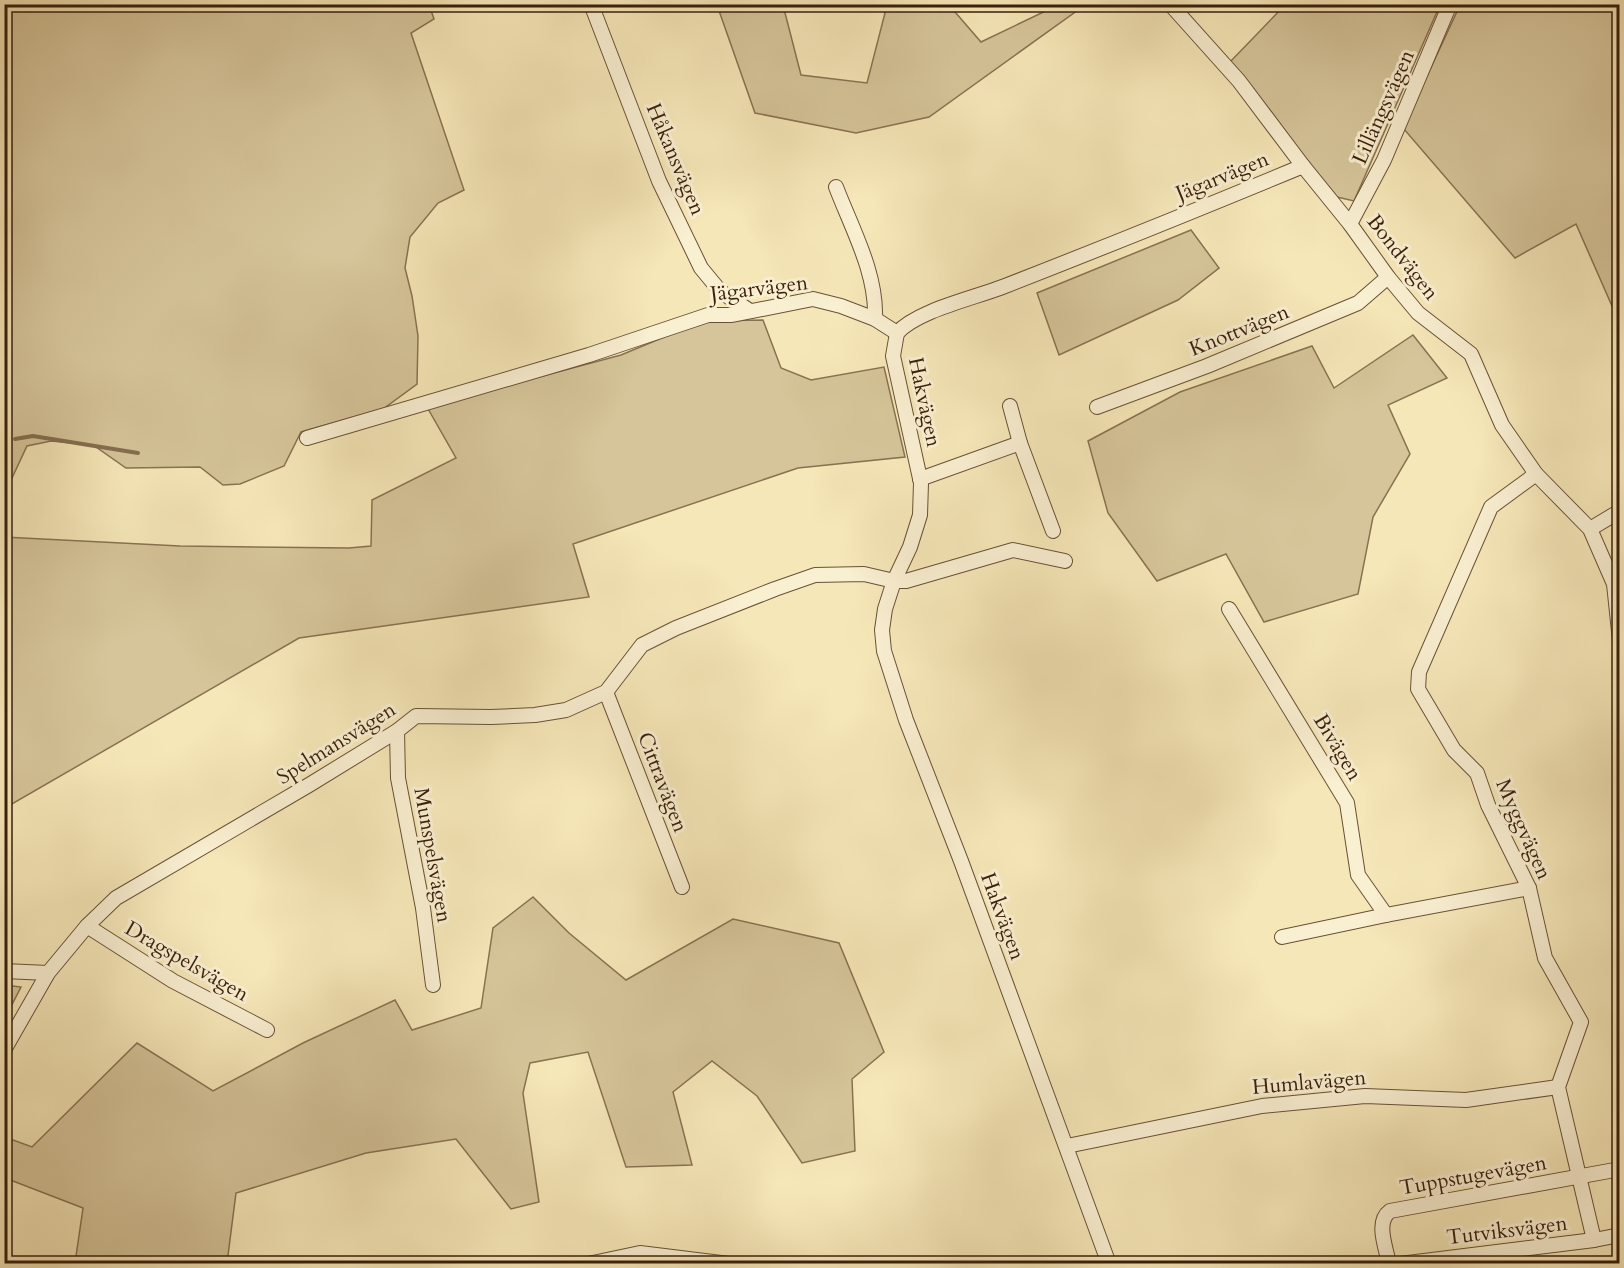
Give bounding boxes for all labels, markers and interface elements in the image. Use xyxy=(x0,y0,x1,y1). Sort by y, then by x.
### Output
street label: Lillängsvägen xyxy=(1345,45,1422,169)
street label: Håkansvägen xyxy=(639,99,712,220)
street label: Jägarvägen xyxy=(1169,145,1273,209)
street label: Bondvägen xyxy=(1360,208,1445,306)
street label: Jägarvägen xyxy=(706,268,810,309)
street label: Knottvägen xyxy=(1185,297,1293,364)
street label: Hakvägen xyxy=(901,355,948,450)
street label: Spelmansvägen xyxy=(271,695,401,792)
street label: Bivägen xyxy=(1306,708,1369,786)
street label: Cittravägen xyxy=(630,728,695,836)
street label: Myggvägen xyxy=(1488,774,1559,884)
street label: Munspelsvägen xyxy=(406,785,459,925)
street label: Hakvägen xyxy=(973,868,1032,964)
street label: Dragspelsvägen xyxy=(119,914,254,1009)
street label: Humlavägen xyxy=(1251,1063,1367,1102)
street label: Tuppstugevägen xyxy=(1397,1148,1549,1203)
street label: Tutviksvägen xyxy=(1445,1209,1569,1252)

